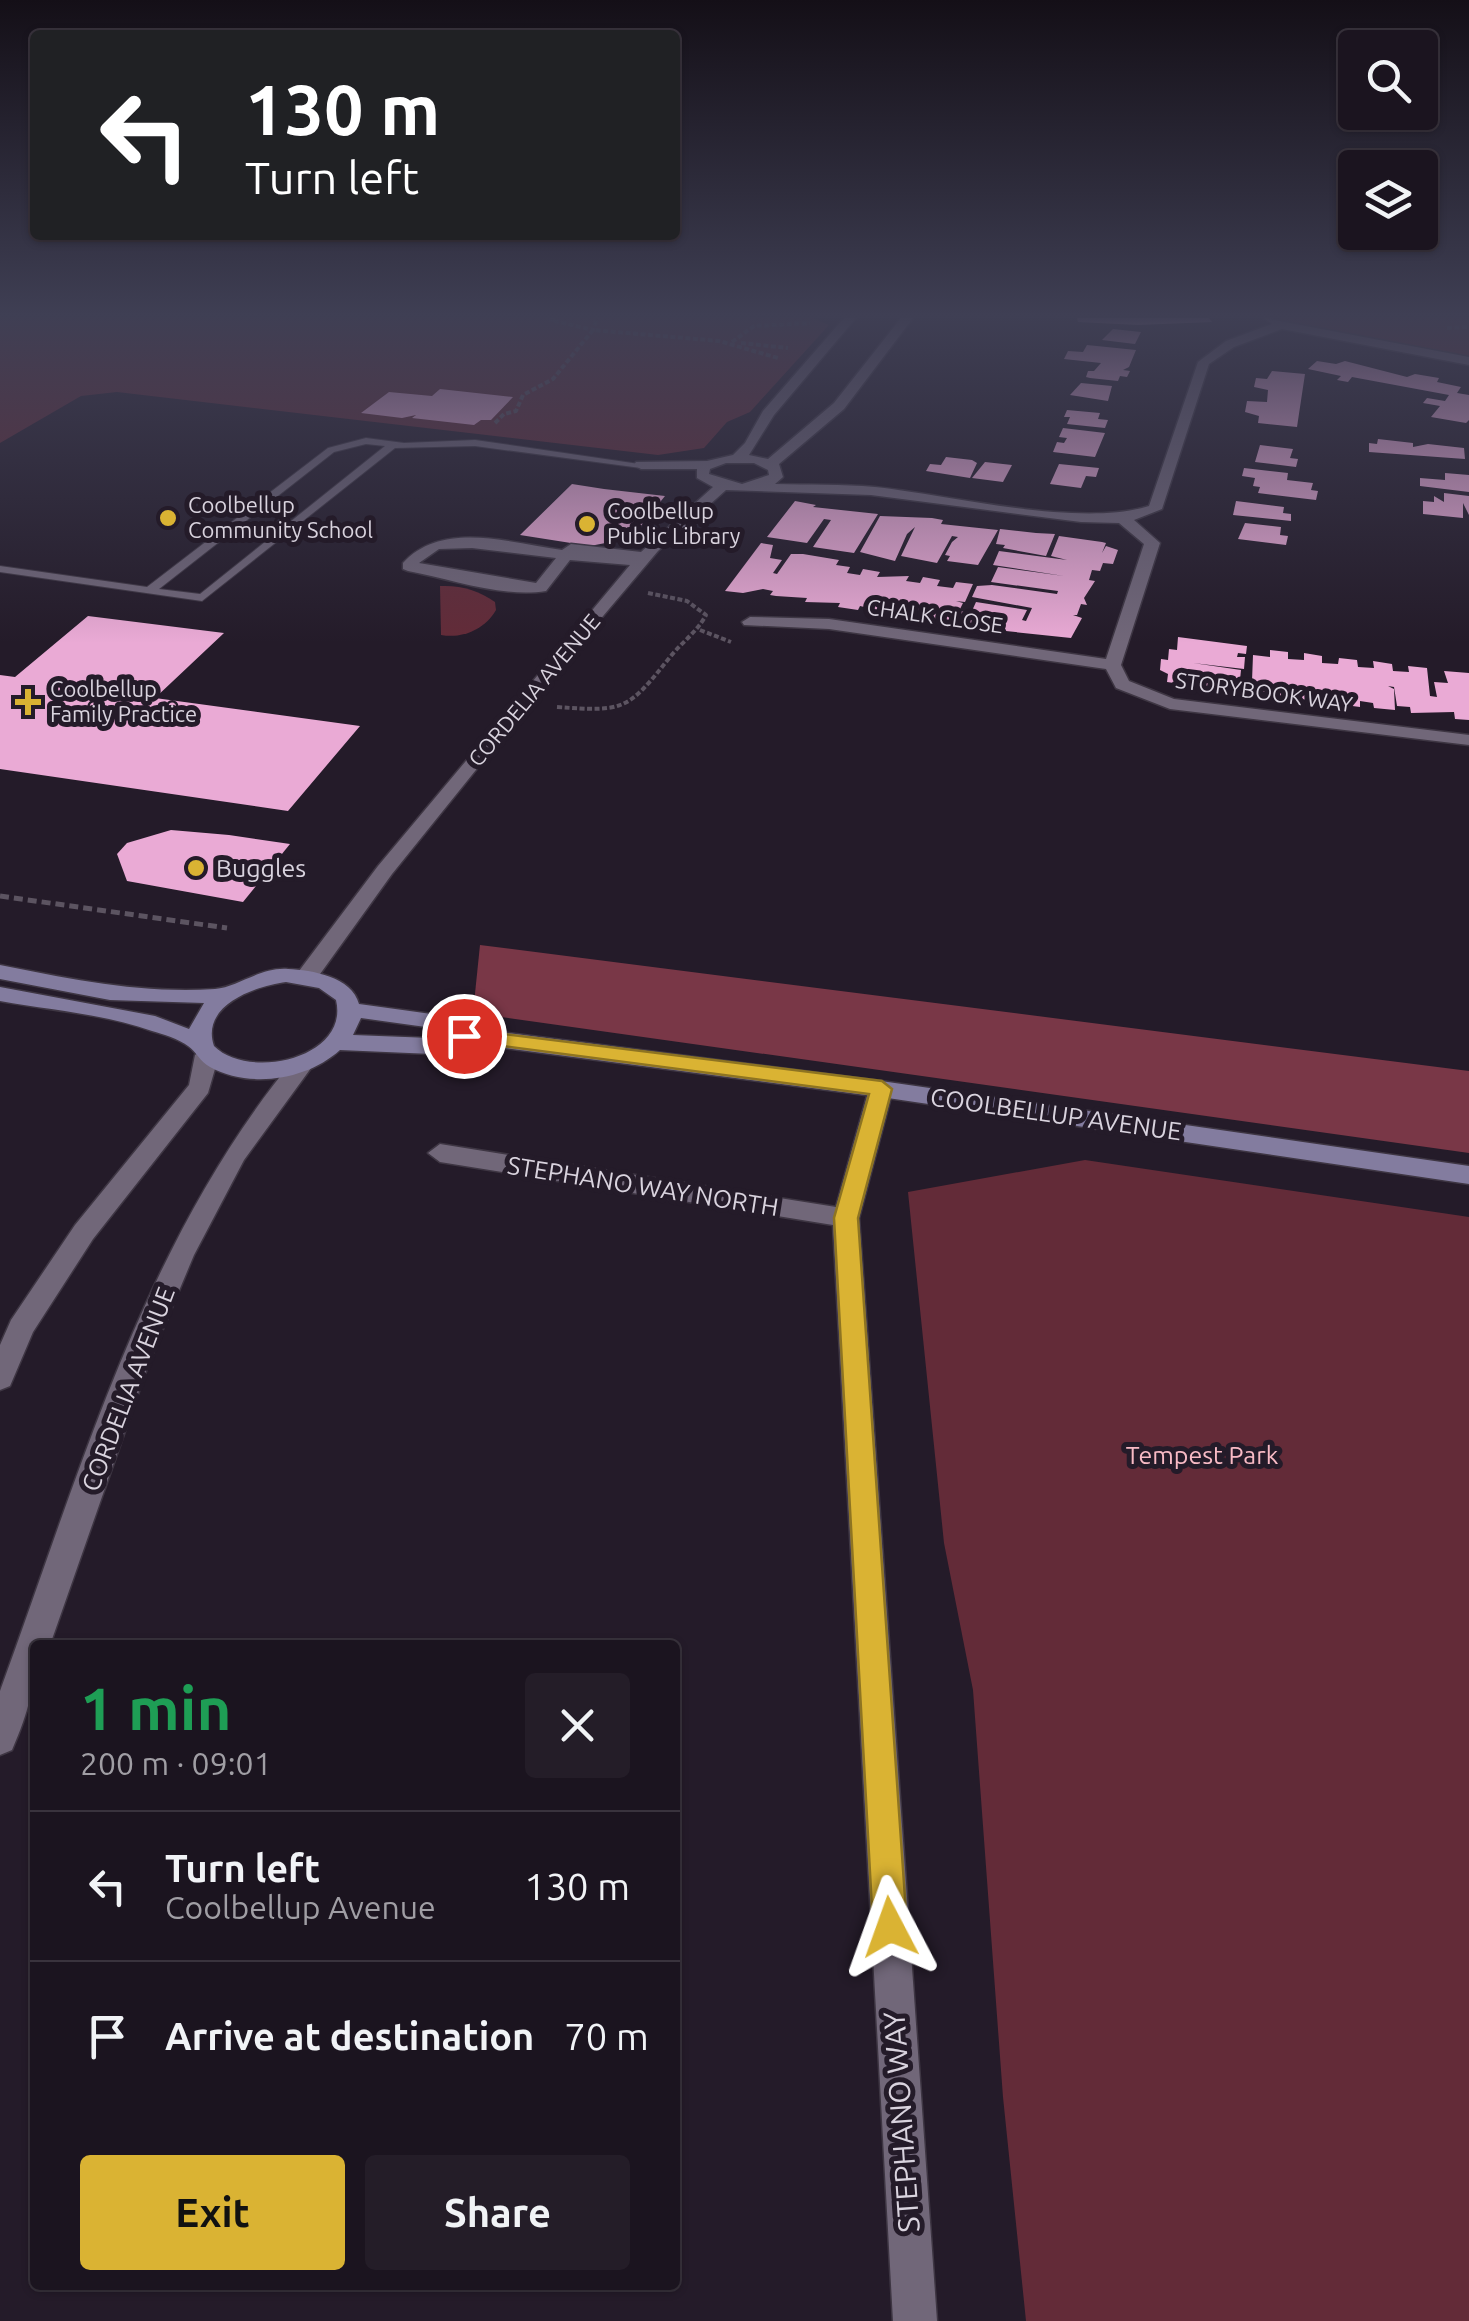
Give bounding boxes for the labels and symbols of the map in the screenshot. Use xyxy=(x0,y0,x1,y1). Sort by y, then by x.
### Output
place label: Coolbellup Community School xyxy=(188,492,373,542)
place label: Coolbellup Public Library xyxy=(607,498,741,548)
marker: Coolbellup Community School xyxy=(157,507,179,529)
marker: Coolbellup Public Library xyxy=(576,513,598,535)
street label: CHALK CLOSE xyxy=(865,594,1005,637)
street label: CORDELIA AVENUE xyxy=(463,609,604,771)
street label: STORYBOOK WAY xyxy=(1174,667,1355,716)
place label: Coolbellup Family Practice xyxy=(50,676,197,726)
marker: Coolbellup Family Practice xyxy=(15,689,41,715)
place label: Buggles xyxy=(216,854,306,882)
marker: Buggles xyxy=(185,857,207,879)
pin xyxy=(422,994,507,1079)
street label: COOLBELLUP AVENUE xyxy=(929,1083,1183,1145)
street label: STEPHANO WAY NORTH xyxy=(505,1151,781,1221)
street label: CORDELIA AVENUE xyxy=(76,1283,180,1495)
park label: Tempest Park xyxy=(1126,1441,1279,1469)
position arrow xyxy=(838,1875,942,1979)
street label: STEPHANO WAY xyxy=(876,2010,926,2234)

